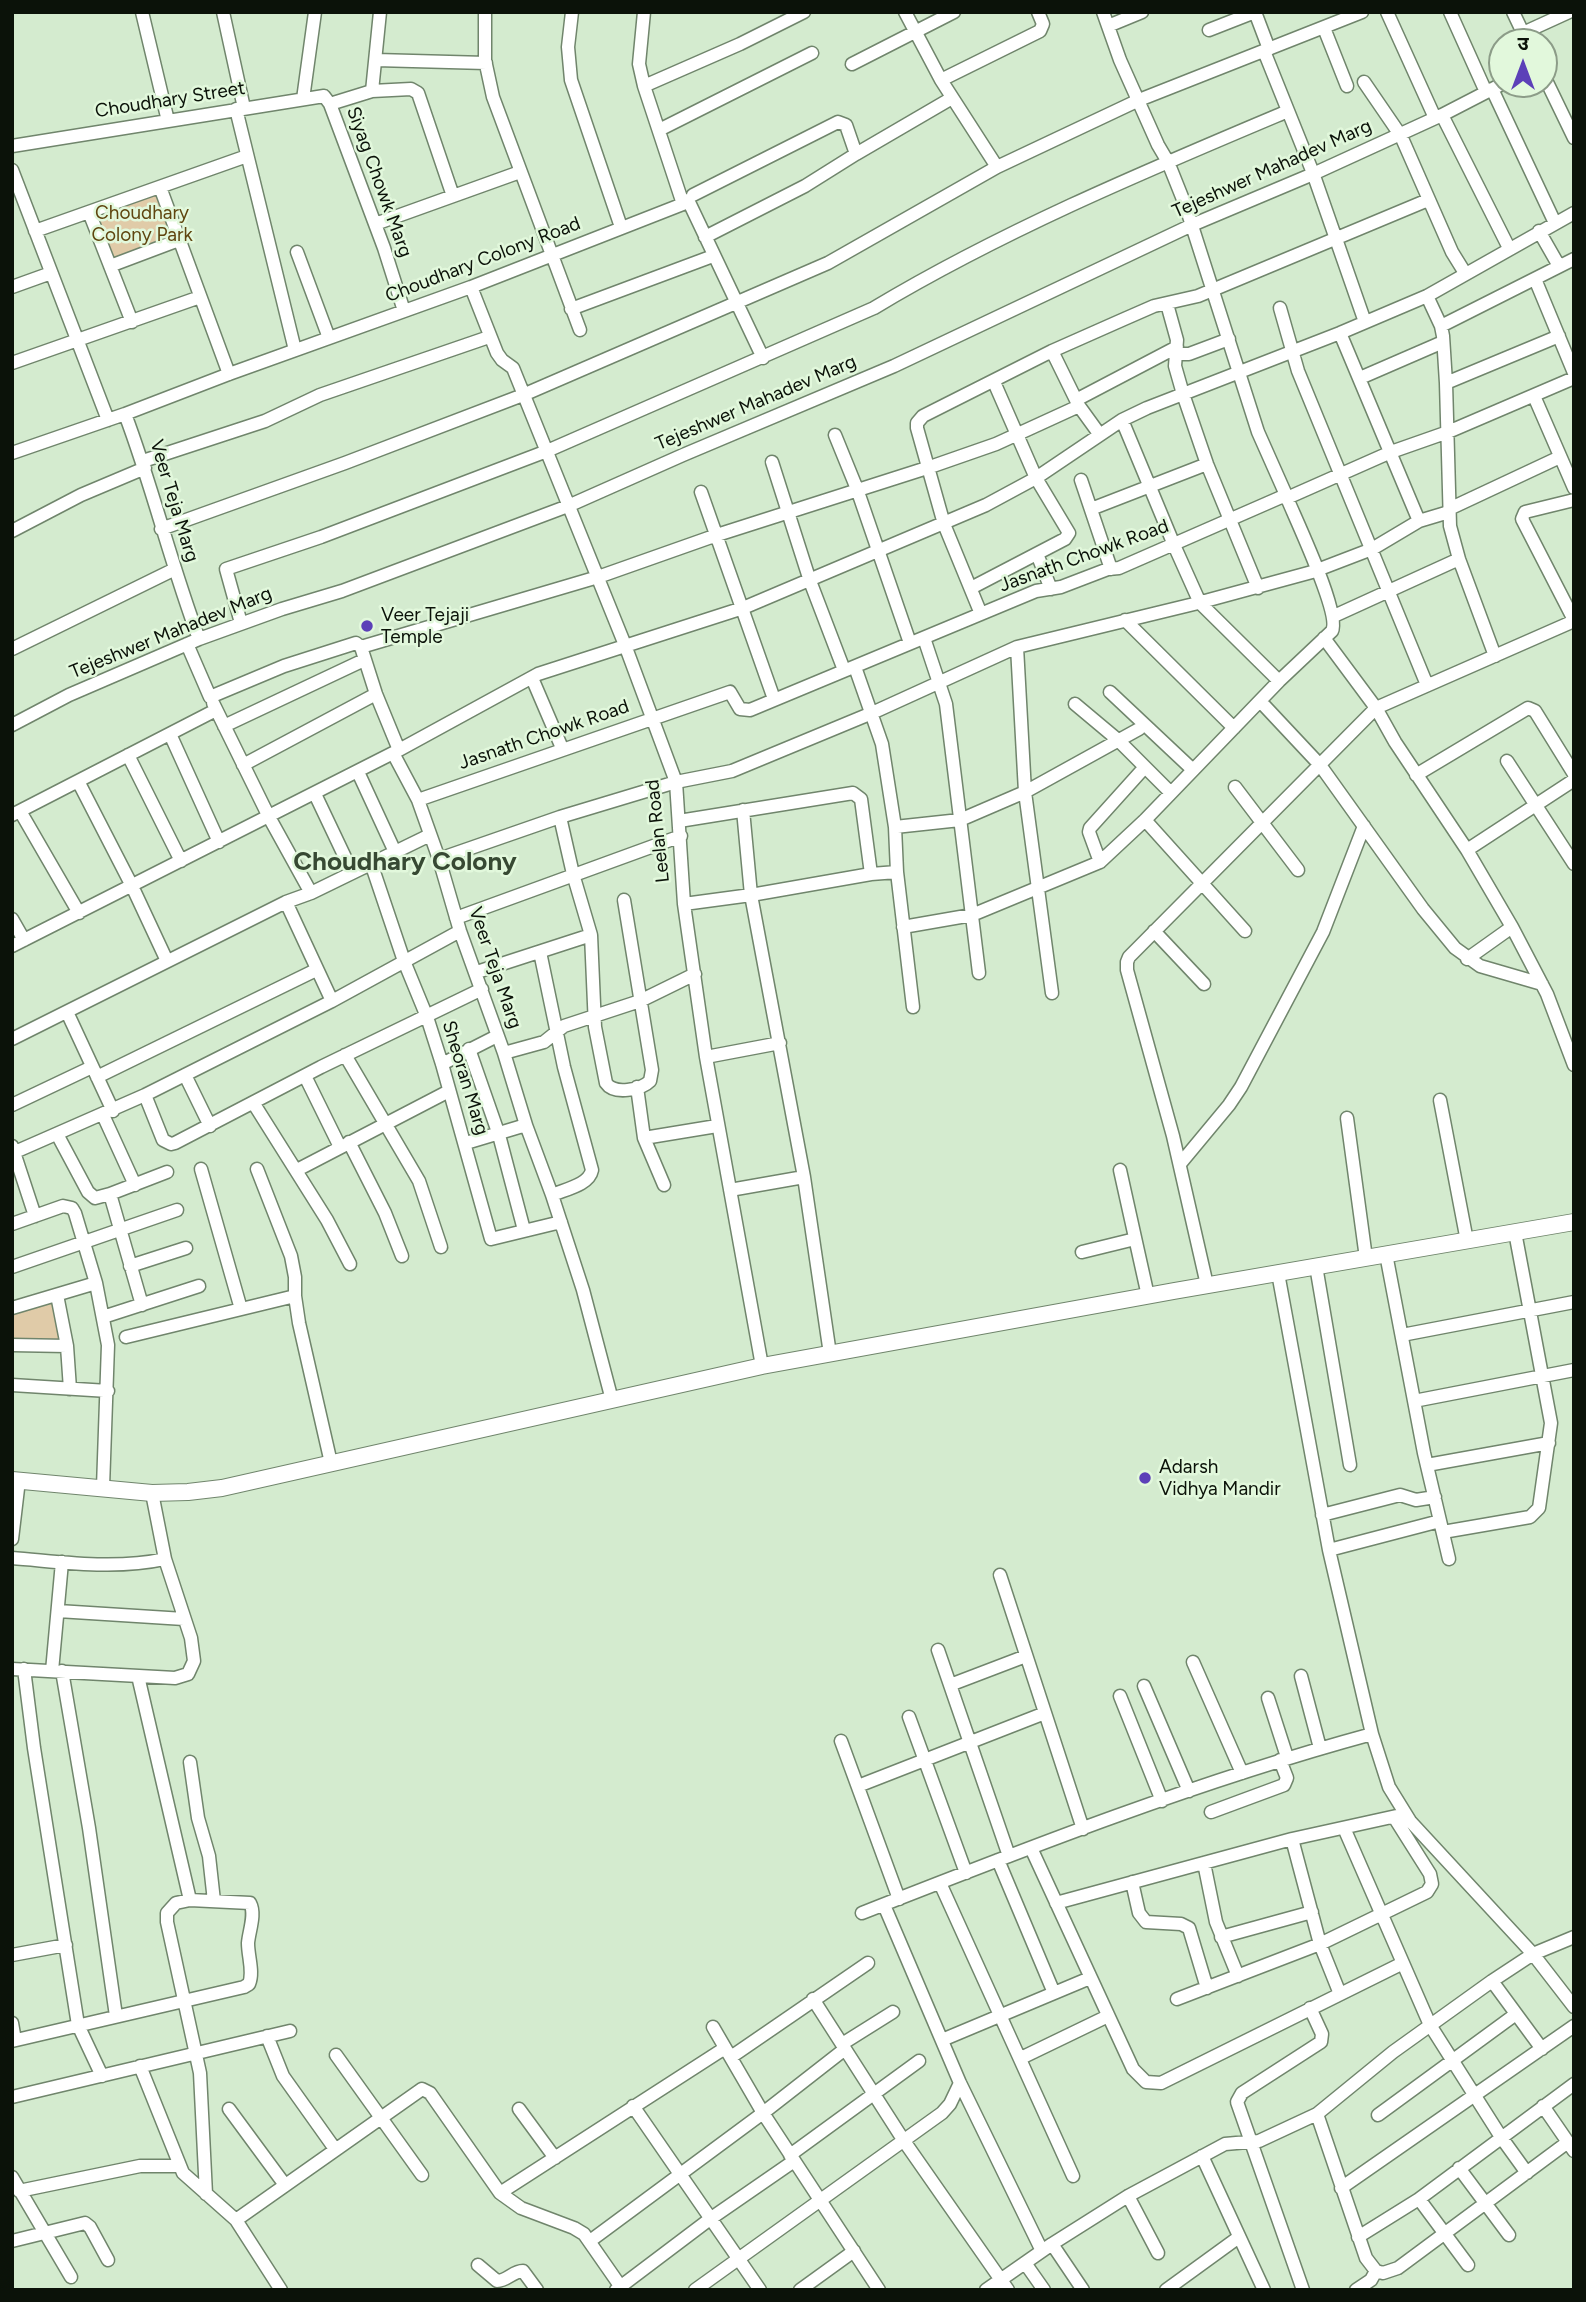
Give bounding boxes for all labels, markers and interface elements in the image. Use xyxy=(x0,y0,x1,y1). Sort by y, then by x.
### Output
north arrow xyxy=(1488,28,1558,98)
text: उ xyxy=(1517,32,1529,55)
street label: Choudhary Street xyxy=(93,77,247,123)
street label: Siyag Chowk Marg xyxy=(341,104,417,260)
street label: Tejeshwer Mahadev Marg xyxy=(1169,115,1375,223)
park label: Choudhary Colony Park xyxy=(91,202,193,246)
street label: Choudhary Colony Road xyxy=(382,212,584,308)
street label: Tejeshwer Mahadev Marg xyxy=(652,350,860,456)
street label: Veer Teja Marg xyxy=(145,437,203,565)
street label: Jasnath Chowk Road xyxy=(996,515,1172,597)
street label: Tejeshwer Mahadev Marg xyxy=(67,582,275,684)
place label: Veer Tejaji Temple xyxy=(381,604,469,648)
marker: Veer Tejaji Temple xyxy=(359,618,375,634)
street label: Jasnath Chowk Road xyxy=(456,695,632,775)
street label: Leelan Road xyxy=(641,778,675,884)
district label: Choudhary Colony xyxy=(293,846,517,878)
street label: Veer Teja Marg xyxy=(464,904,526,1032)
street label: Sheoran Marg xyxy=(437,1018,493,1138)
place label: Adarsh Vidhya Mandir xyxy=(1159,1456,1281,1500)
marker: Adarsh Vidhya Mandir xyxy=(1137,1470,1153,1486)

